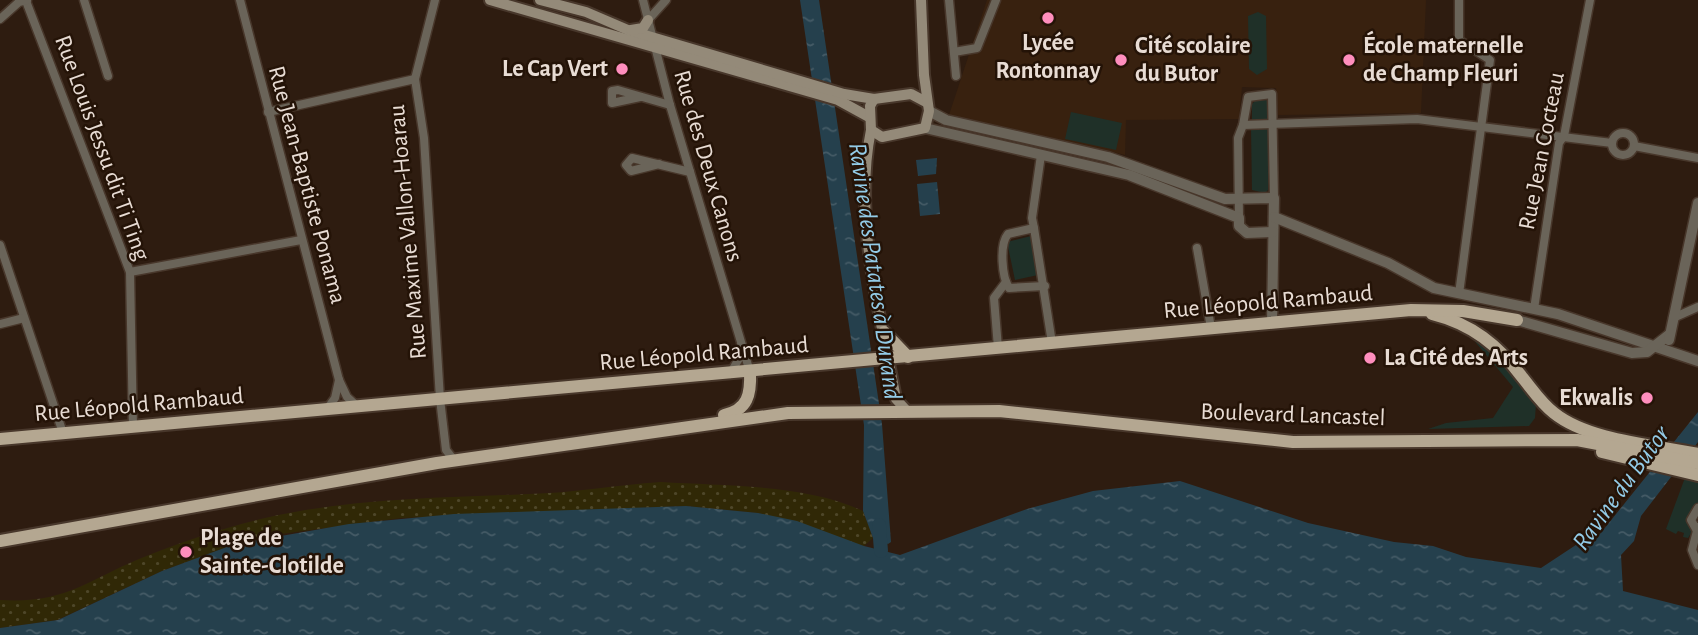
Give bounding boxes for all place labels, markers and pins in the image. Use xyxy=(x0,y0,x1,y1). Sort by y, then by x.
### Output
marker: Lycée Rontonnay xyxy=(1040,10,1056,26)
place label: École maternelle de Champ Fleuri xyxy=(1363,30,1524,86)
place label: Lycée Rontonnay xyxy=(996,31,1101,83)
place label: Cité scolaire du Butor xyxy=(1135,34,1251,86)
marker: Cité scolaire du Butor xyxy=(1113,52,1129,68)
marker: École maternelle de Champ Fleuri xyxy=(1341,52,1357,68)
place label: Le Cap Vert xyxy=(502,57,608,81)
marker: Le Cap Vert xyxy=(614,61,630,77)
place label: La Cité des Arts xyxy=(1384,346,1528,370)
marker: La Cité des Arts xyxy=(1362,350,1378,366)
place label: Ekwalis xyxy=(1559,386,1633,410)
marker: Ekwalis xyxy=(1639,390,1655,406)
place label: Plage de Sainte-Clotilde xyxy=(200,526,344,578)
marker: Plage de Sainte-Clotilde xyxy=(178,544,194,560)

